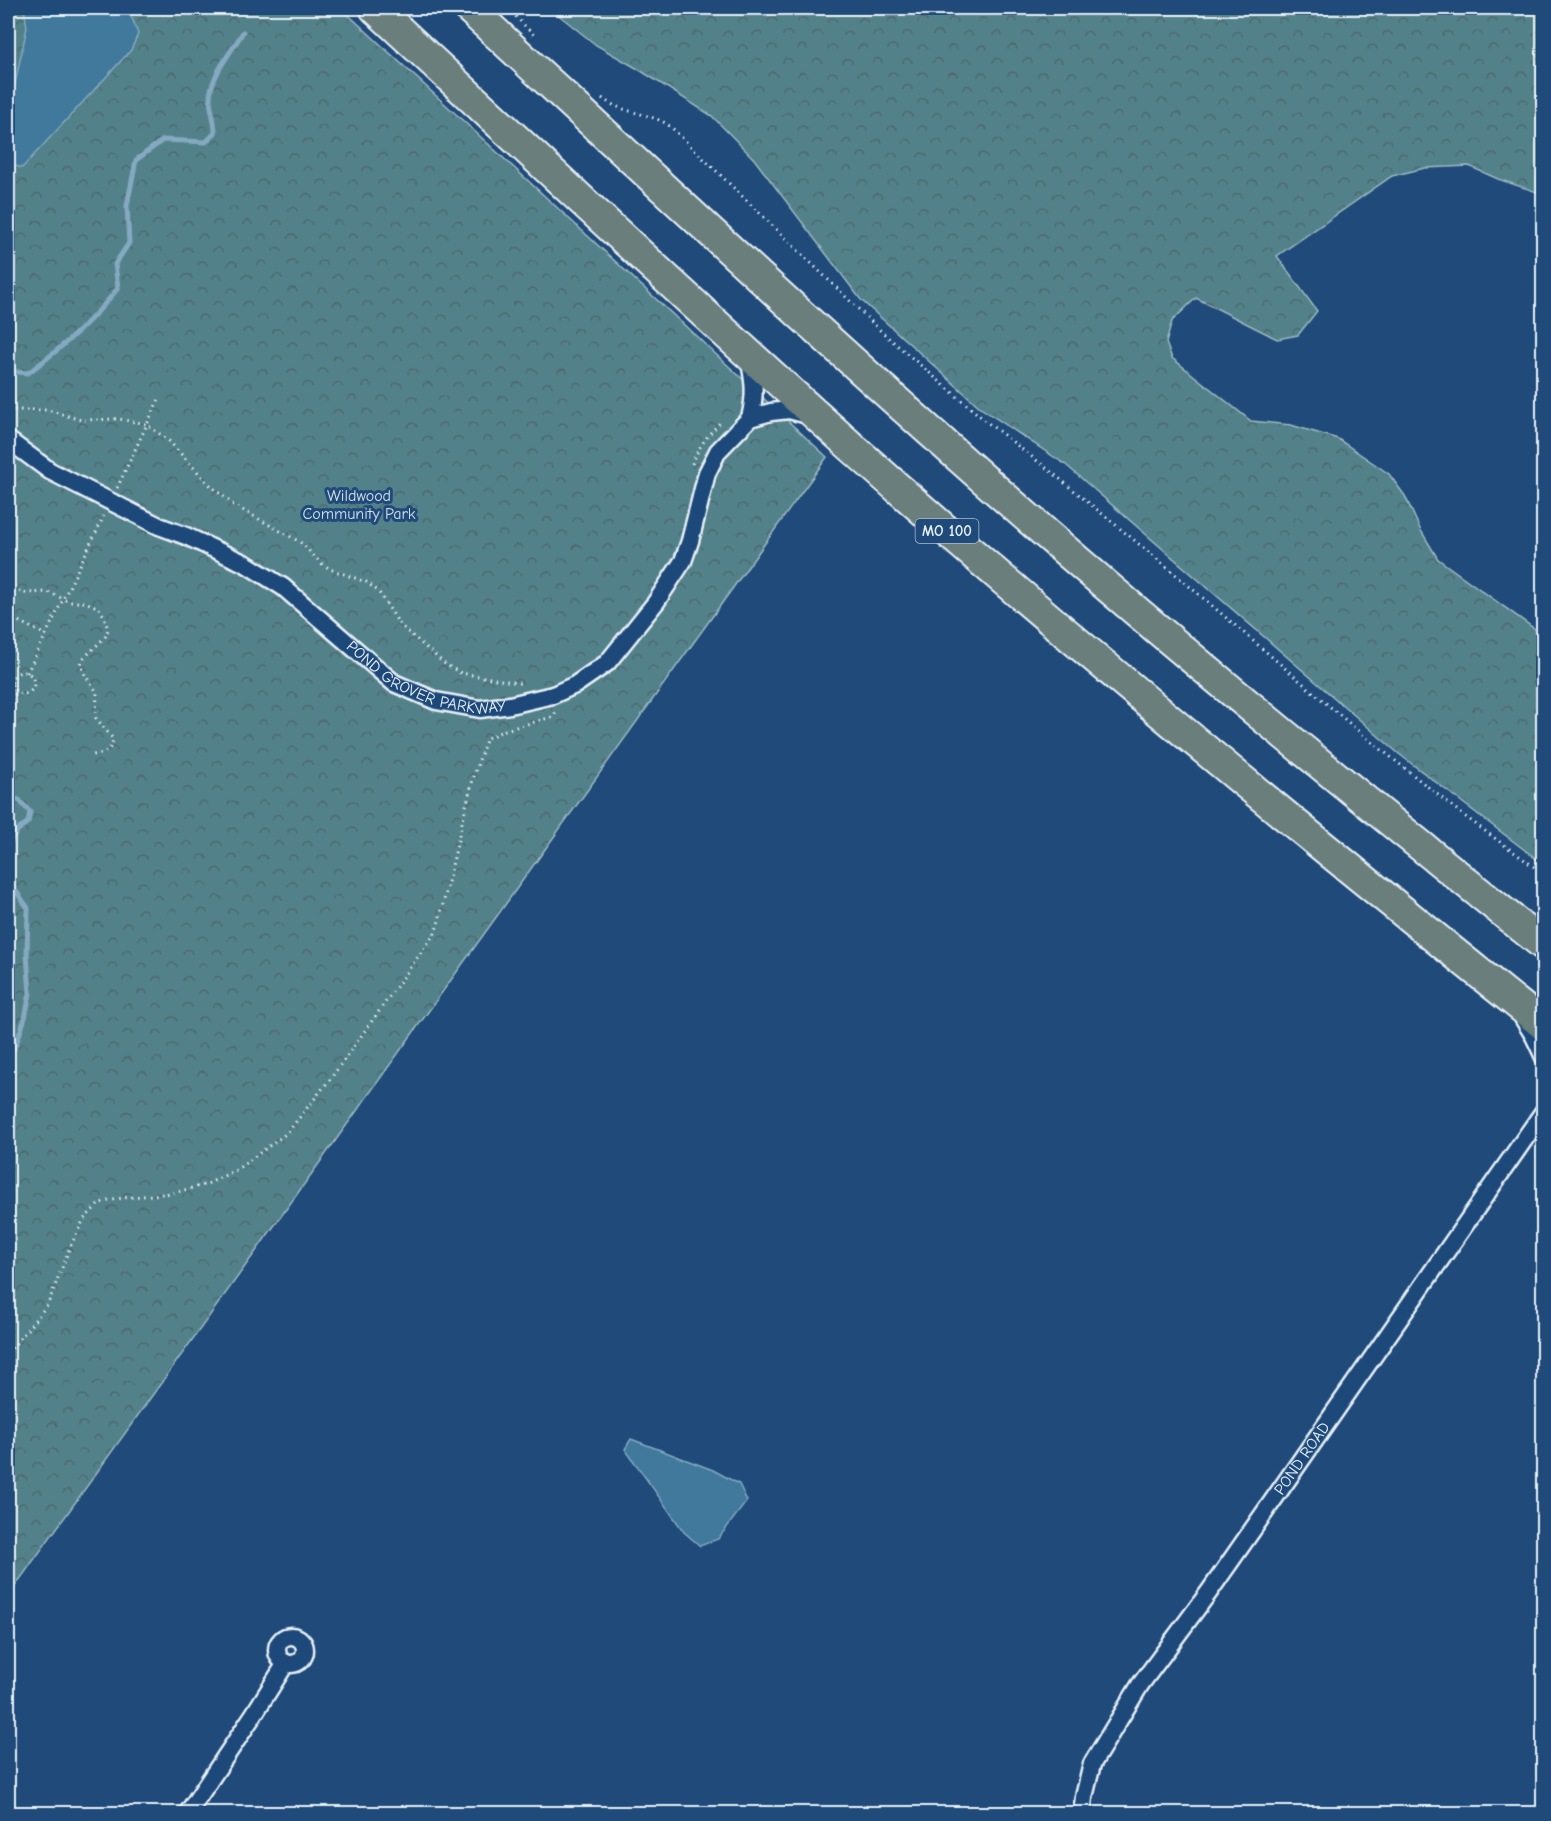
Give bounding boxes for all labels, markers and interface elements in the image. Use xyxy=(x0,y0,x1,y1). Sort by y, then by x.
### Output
park label: Wildwood Community Park xyxy=(302,487,416,523)
road number: MO 100 xyxy=(916,519,978,543)
street label: POND GROVER PARKWAY xyxy=(343,637,508,719)
street label: POND ROAD xyxy=(1271,1419,1334,1498)

